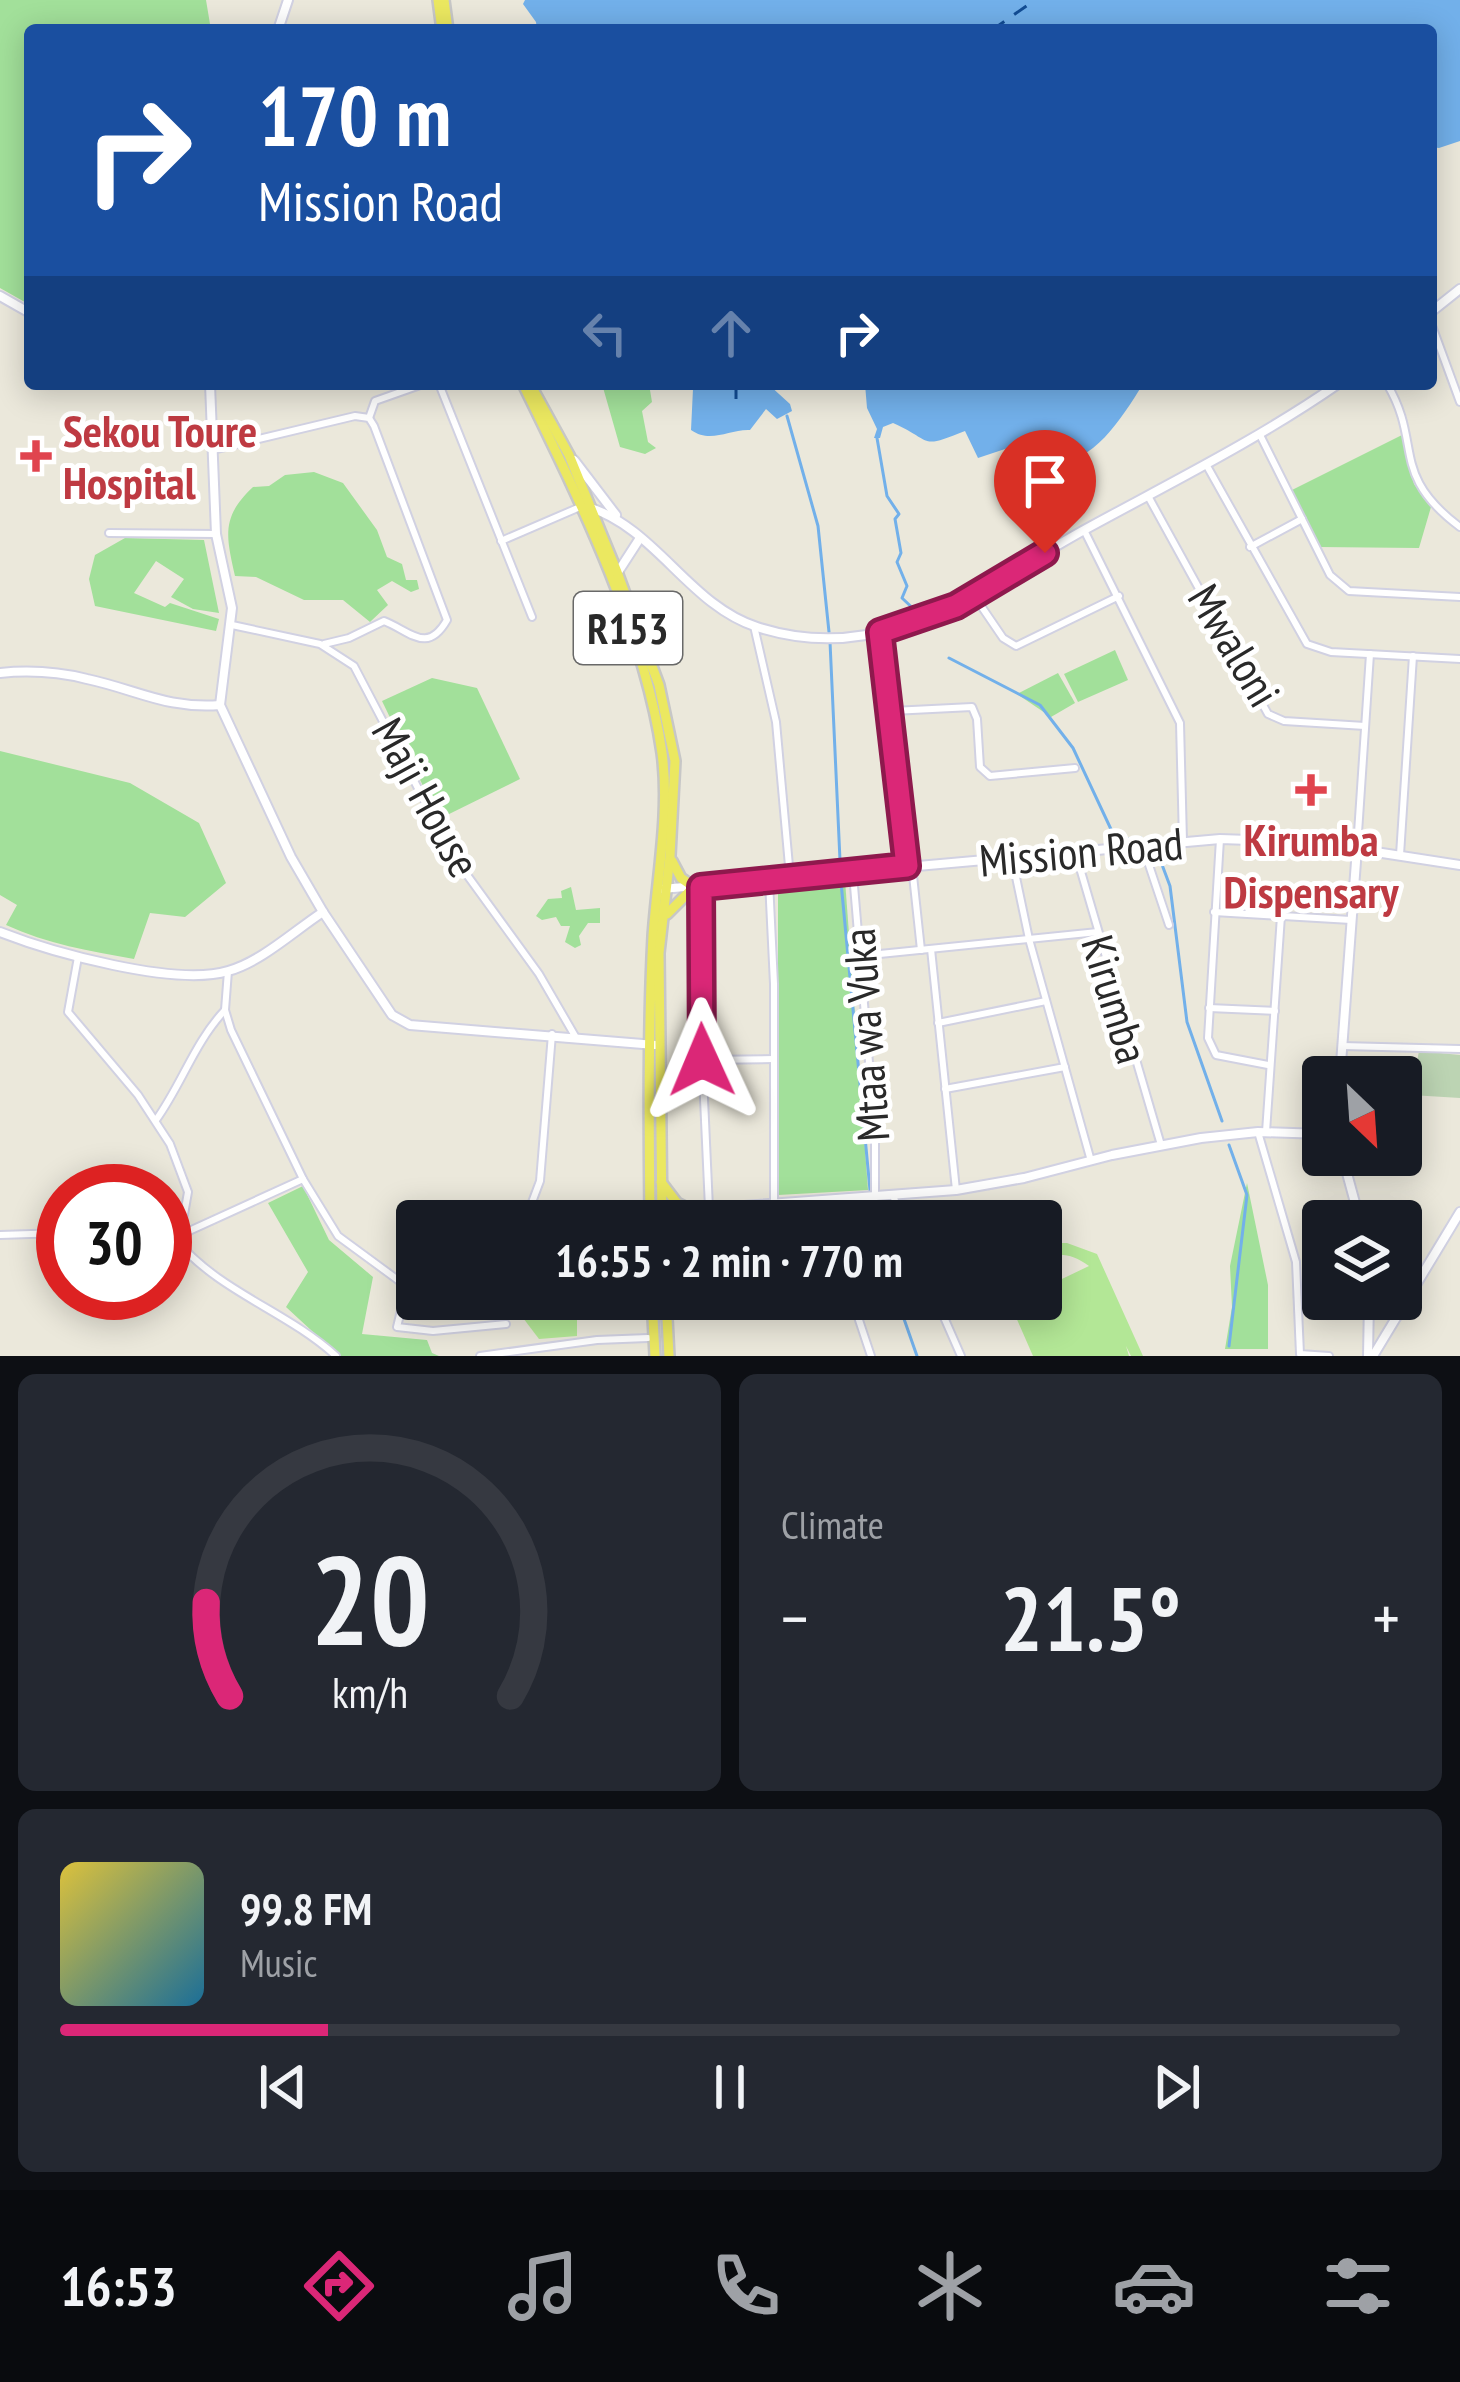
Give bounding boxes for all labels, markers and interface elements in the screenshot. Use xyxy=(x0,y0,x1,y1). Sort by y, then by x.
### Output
text: 170 m xyxy=(258,60,451,169)
icon: right xyxy=(60,72,216,228)
text: Mission Road xyxy=(258,166,503,236)
icon: left xyxy=(572,300,638,366)
icon: ahead xyxy=(698,300,764,366)
icon: right xyxy=(824,300,890,366)
place label: Sekou Toure Hospital xyxy=(63,401,257,511)
pin xyxy=(994,430,1096,553)
marker: Sekou Toure Hospital xyxy=(20,440,52,472)
icon: arrive xyxy=(1012,448,1078,514)
street label: Mwaloni xyxy=(1176,573,1294,717)
road number: R153 xyxy=(574,592,682,664)
street label: Maji House xyxy=(360,707,494,887)
marker: Kirumba Dispensary xyxy=(1295,774,1327,806)
place label: Kirumba Dispensary xyxy=(1223,810,1400,920)
street label: Mission Road xyxy=(977,813,1185,889)
street label: Mtaa wa Vuka xyxy=(829,926,901,1144)
street label: Kirumba xyxy=(1069,928,1163,1070)
position arrow xyxy=(639,997,765,1123)
north arrow xyxy=(1302,1056,1422,1176)
map controls xyxy=(1302,1056,1422,1320)
speed limit sign: 30 xyxy=(36,1164,192,1320)
button: layers xyxy=(1302,1200,1422,1320)
text: 16:55 · 2 min · 770 m xyxy=(555,1231,903,1289)
text: Climate xyxy=(781,1499,884,1550)
text: 20 xyxy=(310,1518,429,1679)
text: 21.5° xyxy=(1000,1559,1181,1676)
text: − xyxy=(781,1575,808,1660)
text: + xyxy=(1373,1575,1400,1660)
text: km/h xyxy=(331,1663,408,1719)
text: 99.8 FM xyxy=(240,1879,372,1937)
text: Music xyxy=(240,1937,317,1988)
icon: previous xyxy=(250,2054,316,2120)
icon: pause xyxy=(697,2054,763,2120)
icon: next xyxy=(1144,2054,1210,2120)
icon: directions xyxy=(297,2244,381,2328)
icon: music xyxy=(501,2244,585,2328)
icon: phone xyxy=(704,2244,788,2328)
icon: climate xyxy=(908,2244,992,2328)
icon: car xyxy=(1112,2244,1196,2328)
icon: filters xyxy=(1316,2244,1400,2328)
text: 16:53 xyxy=(60,2251,177,2321)

